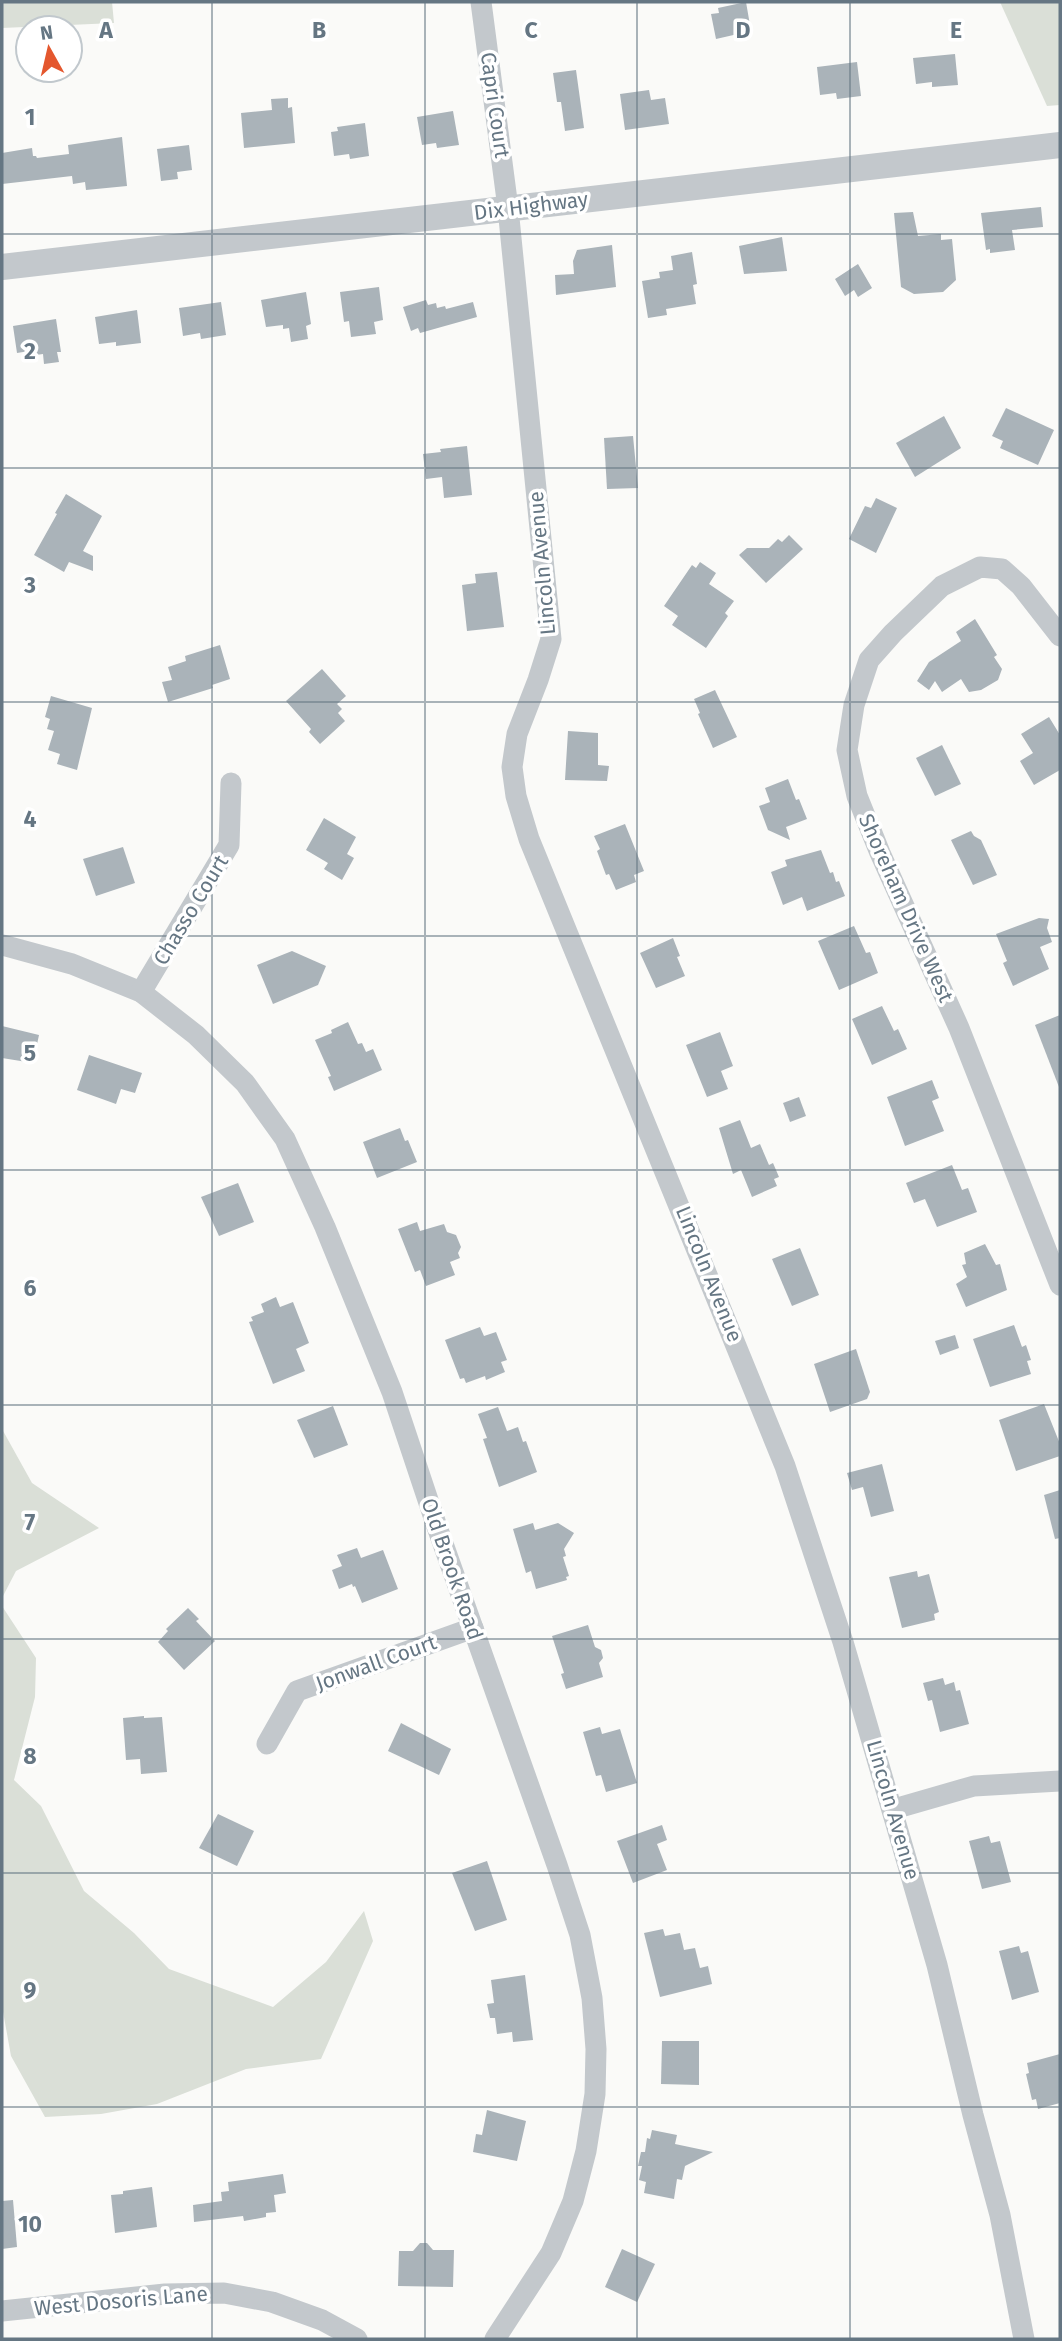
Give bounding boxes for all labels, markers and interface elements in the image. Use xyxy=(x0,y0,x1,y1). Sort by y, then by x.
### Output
north arrow xyxy=(14,14,84,84)
text: A xyxy=(98,16,113,44)
text: B xyxy=(312,16,326,44)
text: C xyxy=(524,16,538,44)
text: D xyxy=(736,16,751,44)
text: E xyxy=(950,16,962,44)
text: N xyxy=(39,20,55,45)
street label: Capri Court xyxy=(475,50,515,160)
text: 1 xyxy=(25,103,35,131)
street label: Dix Highway xyxy=(472,186,590,226)
text: 2 xyxy=(24,337,36,365)
street label: Lincoln Avenue xyxy=(523,490,561,636)
text: 3 xyxy=(23,571,36,599)
text: 4 xyxy=(24,805,37,833)
street label: Shoreham Drive West xyxy=(853,810,959,1006)
street label: Chasso Court xyxy=(148,850,234,970)
text: 5 xyxy=(24,1039,36,1067)
street label: Lincoln Avenue xyxy=(670,1202,748,1346)
text: 6 xyxy=(24,1274,37,1302)
street label: Old Brook Road xyxy=(416,1495,488,1643)
text: 7 xyxy=(25,1508,36,1536)
street label: Jonwall Court xyxy=(312,1629,440,1697)
street label: Lincoln Avenue xyxy=(861,1737,925,1883)
text: 8 xyxy=(23,1742,37,1770)
text: 9 xyxy=(24,1976,37,2004)
text: 10 xyxy=(18,2210,42,2238)
street label: West Dosoris Lane xyxy=(33,2280,209,2322)

